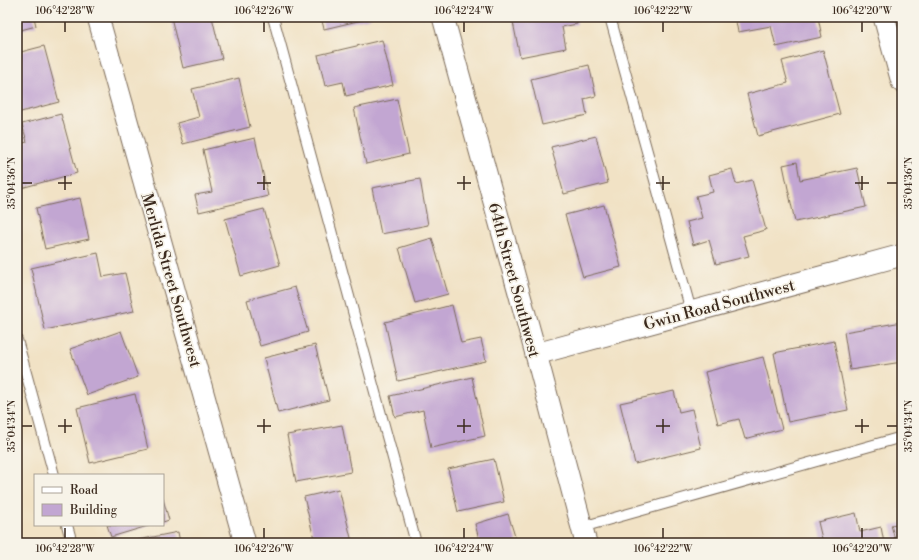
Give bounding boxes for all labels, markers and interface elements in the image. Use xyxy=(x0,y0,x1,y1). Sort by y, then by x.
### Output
text: 106°42'28"W xyxy=(35,5,95,17)
text: 106°42'26"W xyxy=(235,5,294,17)
text: 106°42'24"W xyxy=(435,5,494,17)
text: 106°42'22"W xyxy=(634,5,693,17)
text: 106°42'20"W xyxy=(832,5,893,17)
text: 35°04'36"N xyxy=(6,156,18,209)
text: 35°04'36"N xyxy=(903,156,915,209)
street label: Merlida Street Southwest xyxy=(137,191,206,370)
street label: 64th Street Southwest xyxy=(484,201,544,360)
street label: Gwin Road Southwest xyxy=(641,275,797,335)
text: 35°04'34"N xyxy=(6,399,18,452)
text: 35°04'34"N xyxy=(903,399,915,452)
legend xyxy=(34,474,164,526)
text: Road xyxy=(70,483,98,498)
text: Building xyxy=(69,503,118,518)
text: 106°42'28"W xyxy=(35,543,95,555)
text: 106°42'26"W xyxy=(235,543,294,555)
text: 106°42'24"W xyxy=(435,543,494,555)
text: 106°42'22"W xyxy=(634,543,693,555)
text: 106°42'20"W xyxy=(832,543,893,555)

